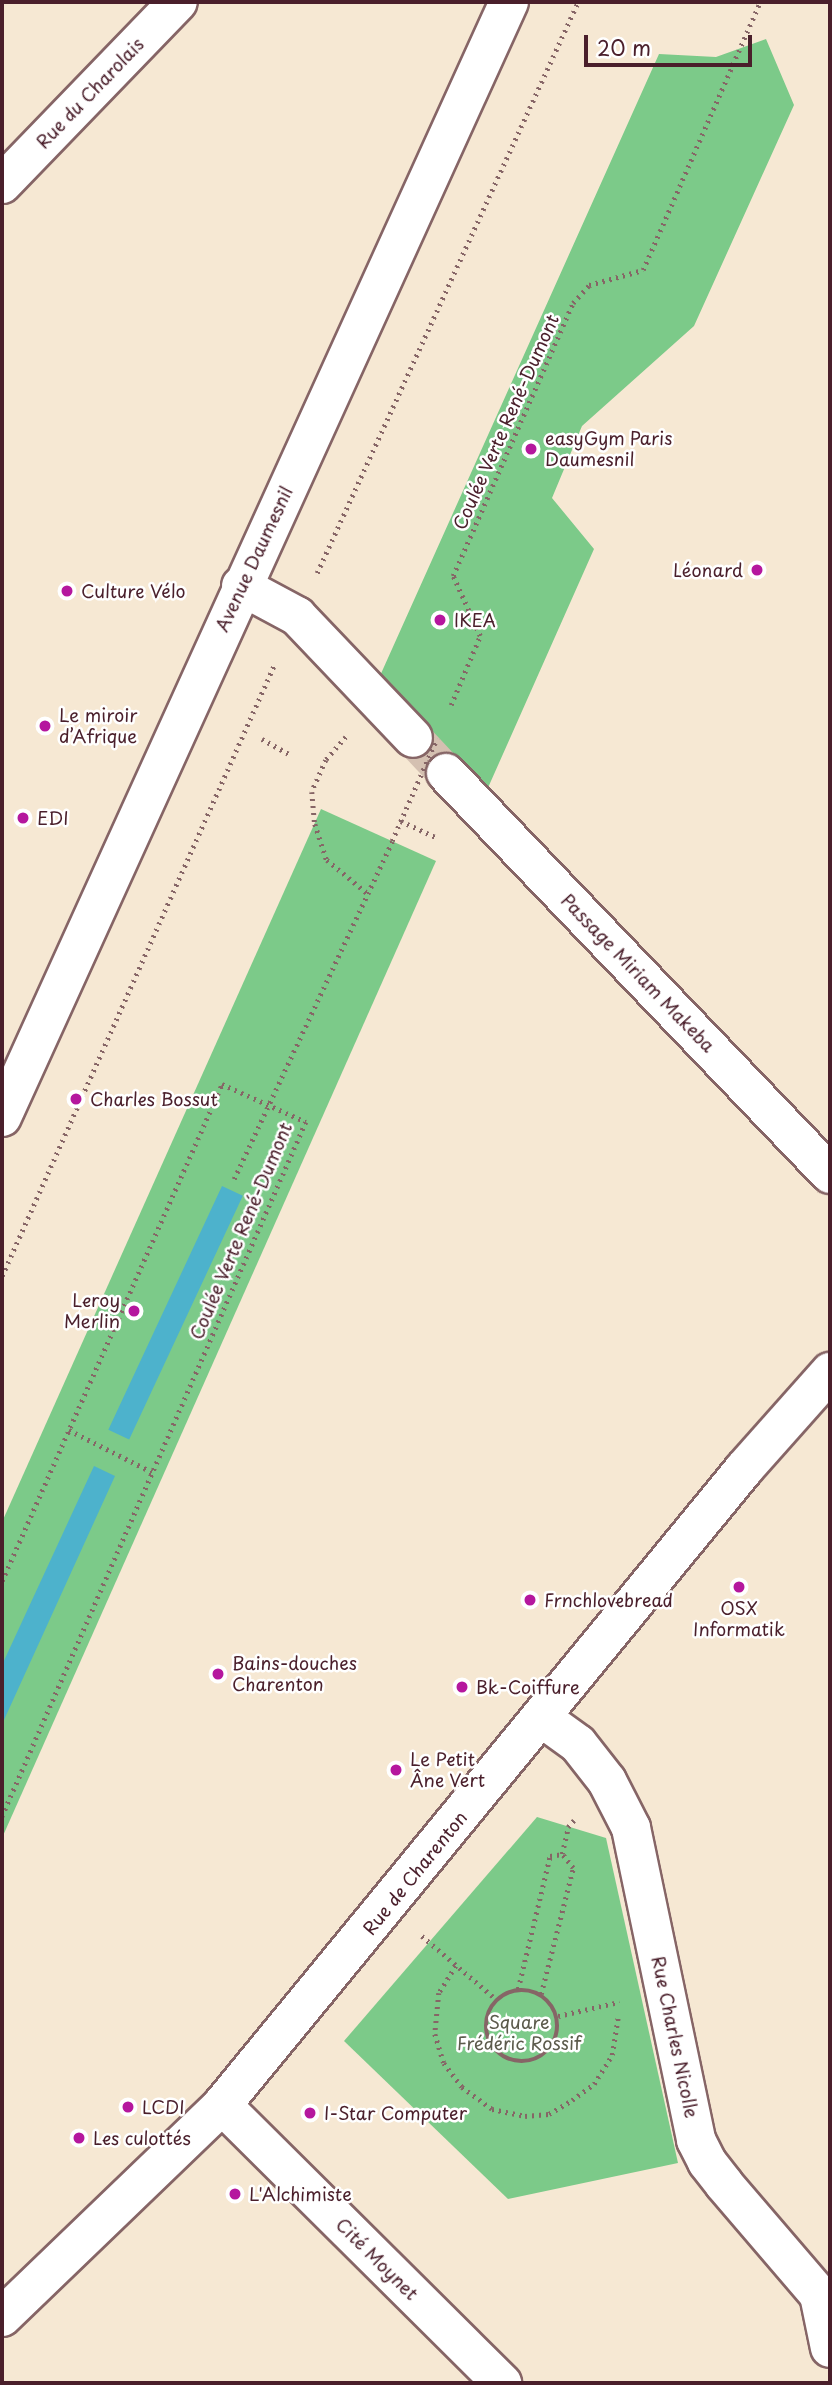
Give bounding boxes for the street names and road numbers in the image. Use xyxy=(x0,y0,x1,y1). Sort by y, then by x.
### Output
street label: Rue du Charolais xyxy=(31,32,149,154)
street label: Coulée Verte René-Dumont xyxy=(448,309,564,535)
street label: Avenue Daumesnil xyxy=(211,483,297,635)
street label: Passage Miriam Makeba xyxy=(557,889,719,1057)
street label: Coulée Verte René-Dumont xyxy=(185,1118,297,1344)
street label: Rue de Charenton xyxy=(357,1805,473,1941)
street label: Rue Charles Nicolle xyxy=(647,1952,703,2122)
street label: Cité Moynet xyxy=(331,2213,423,2305)

